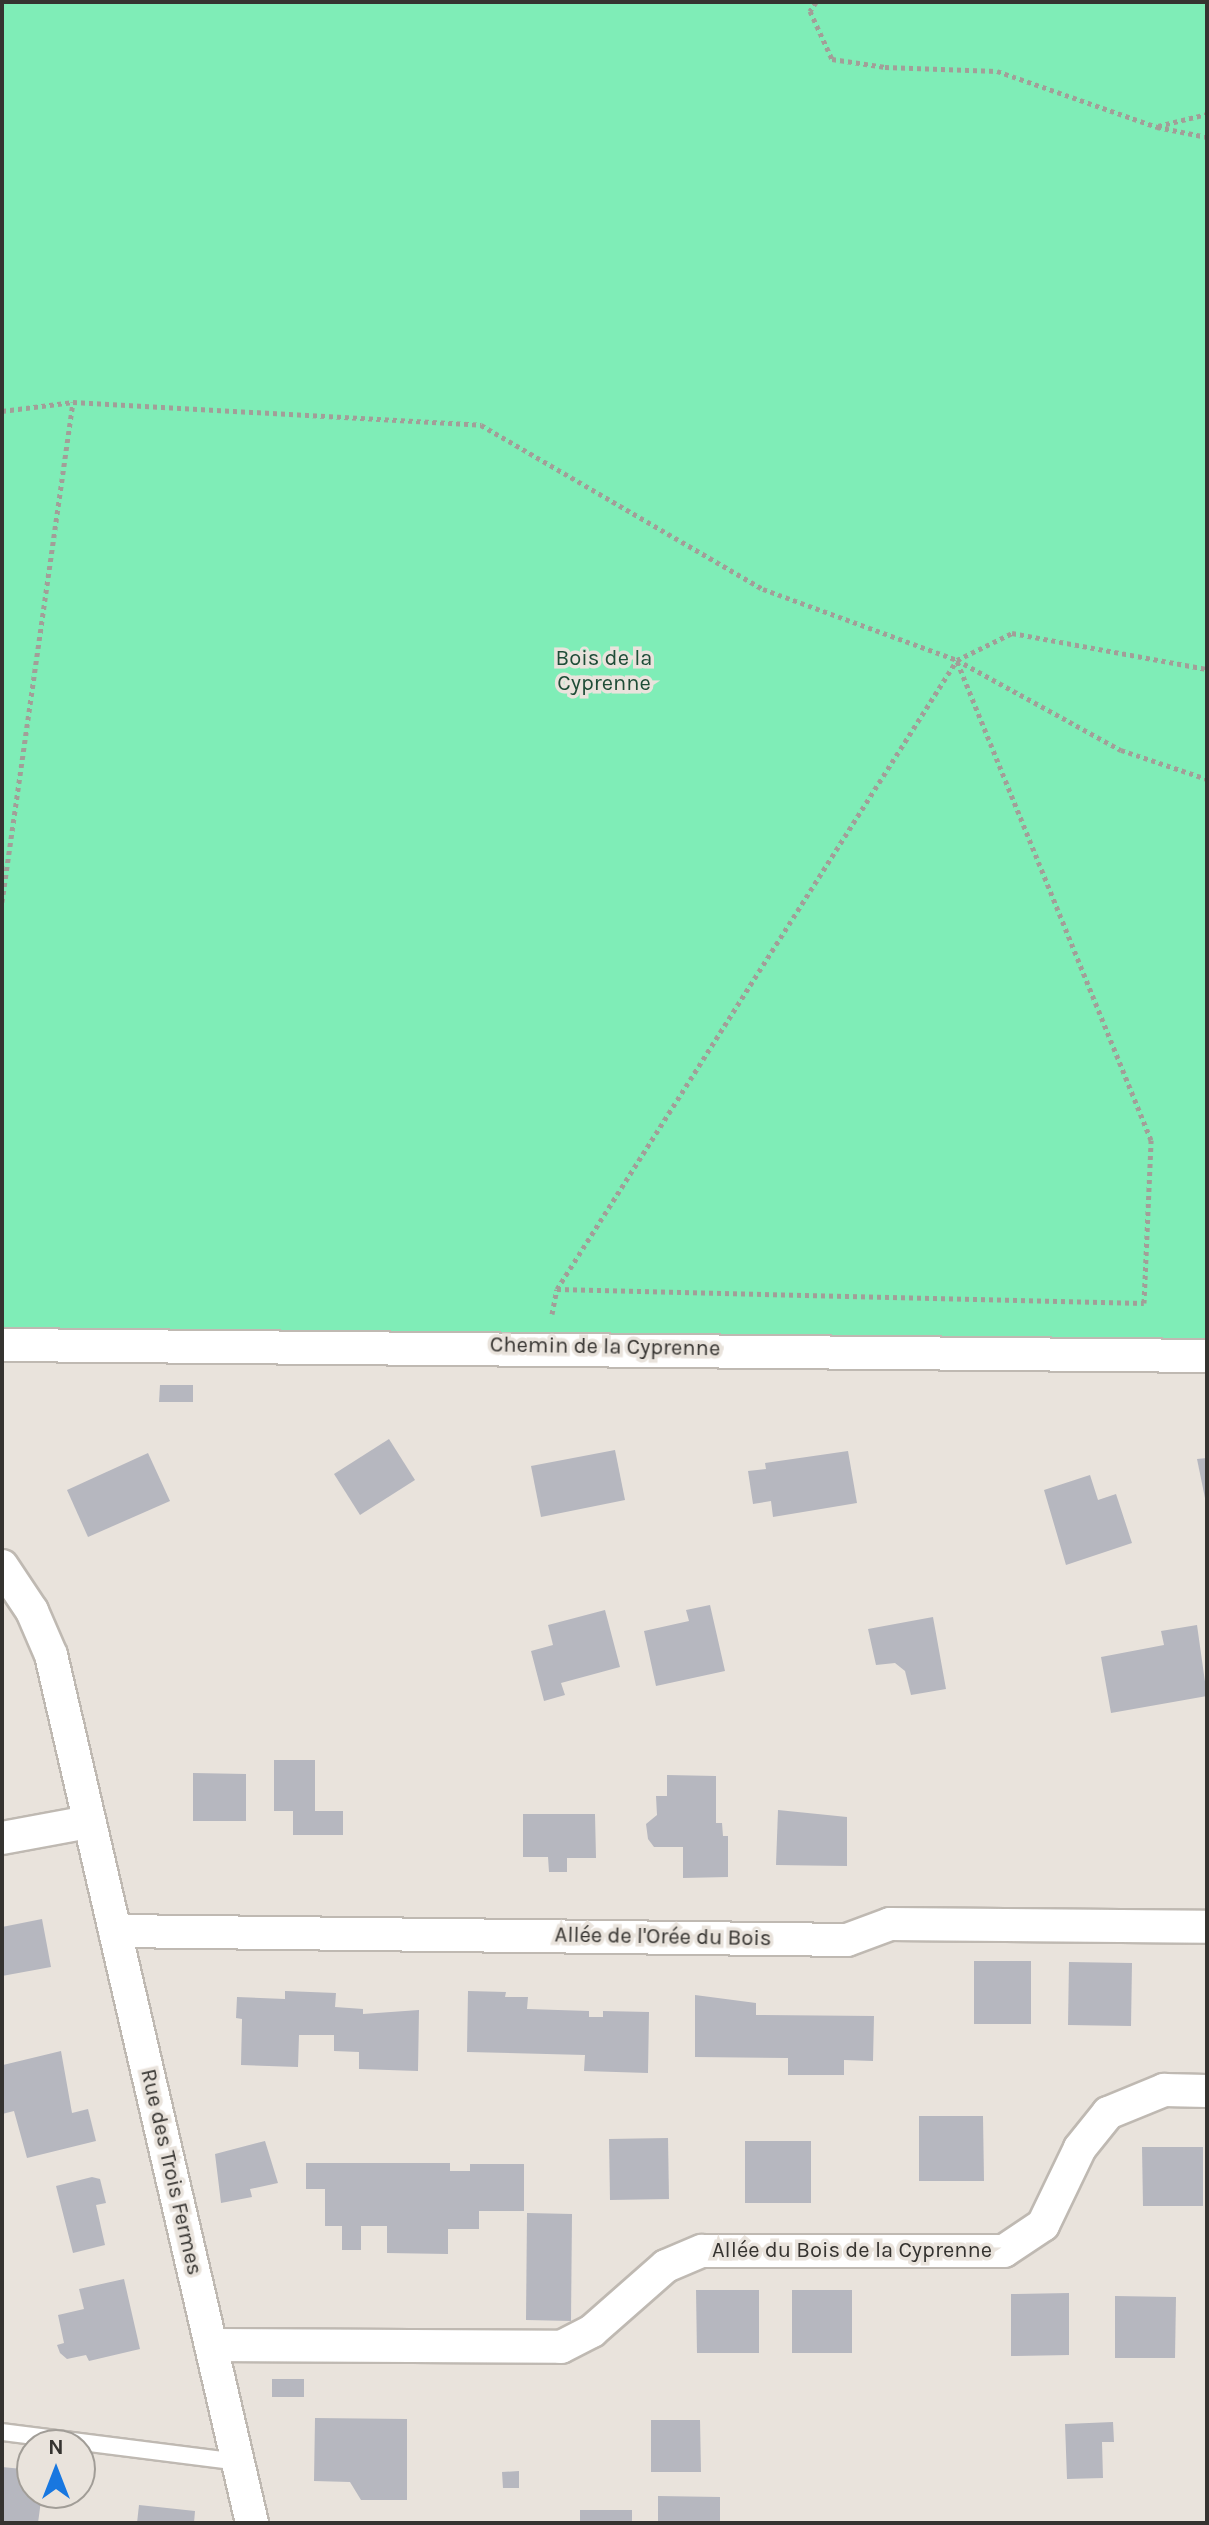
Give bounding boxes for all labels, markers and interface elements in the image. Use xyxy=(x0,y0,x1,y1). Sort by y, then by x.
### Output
park label: Bois de la Cyprenne xyxy=(556,645,652,696)
street label: Chemin de la Cyprenne xyxy=(490,1332,720,1362)
street label: Allée de l'Orée du Bois xyxy=(554,1922,772,1952)
street label: Rue des Trois Fermes xyxy=(134,2066,208,2278)
street label: Allée du Bois de la Cyprenne xyxy=(712,2238,992,2264)
north arrow xyxy=(16,2429,96,2509)
text: N xyxy=(48,2434,64,2460)

